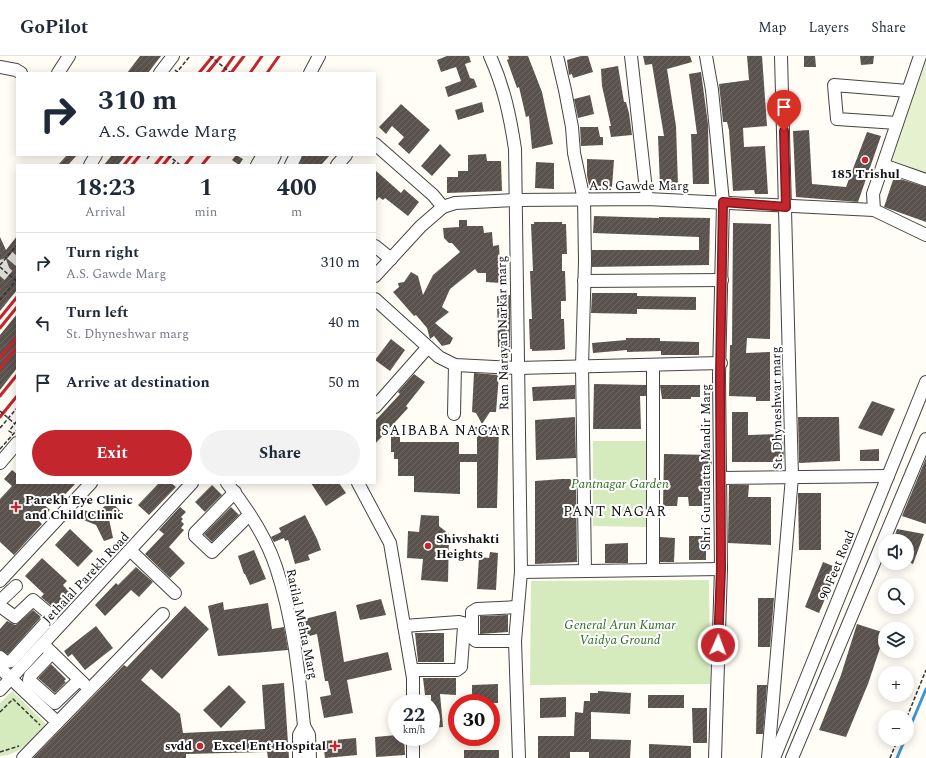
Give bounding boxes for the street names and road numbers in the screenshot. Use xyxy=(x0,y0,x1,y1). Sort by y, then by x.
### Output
street label: A.S. Gawde Marg xyxy=(589,176,689,196)
street label: Ram Narayan Narkar marg xyxy=(492,256,514,410)
street label: St. Dhyneshwar marg xyxy=(766,346,788,470)
street label: Shri Gurudatta Mandir Marg xyxy=(696,384,716,550)
street label: Jethalal Parekh Road xyxy=(38,527,134,629)
street label: 90 Feet Road xyxy=(814,527,860,603)
street label: Ratilal Mehta Marg xyxy=(281,567,323,681)

